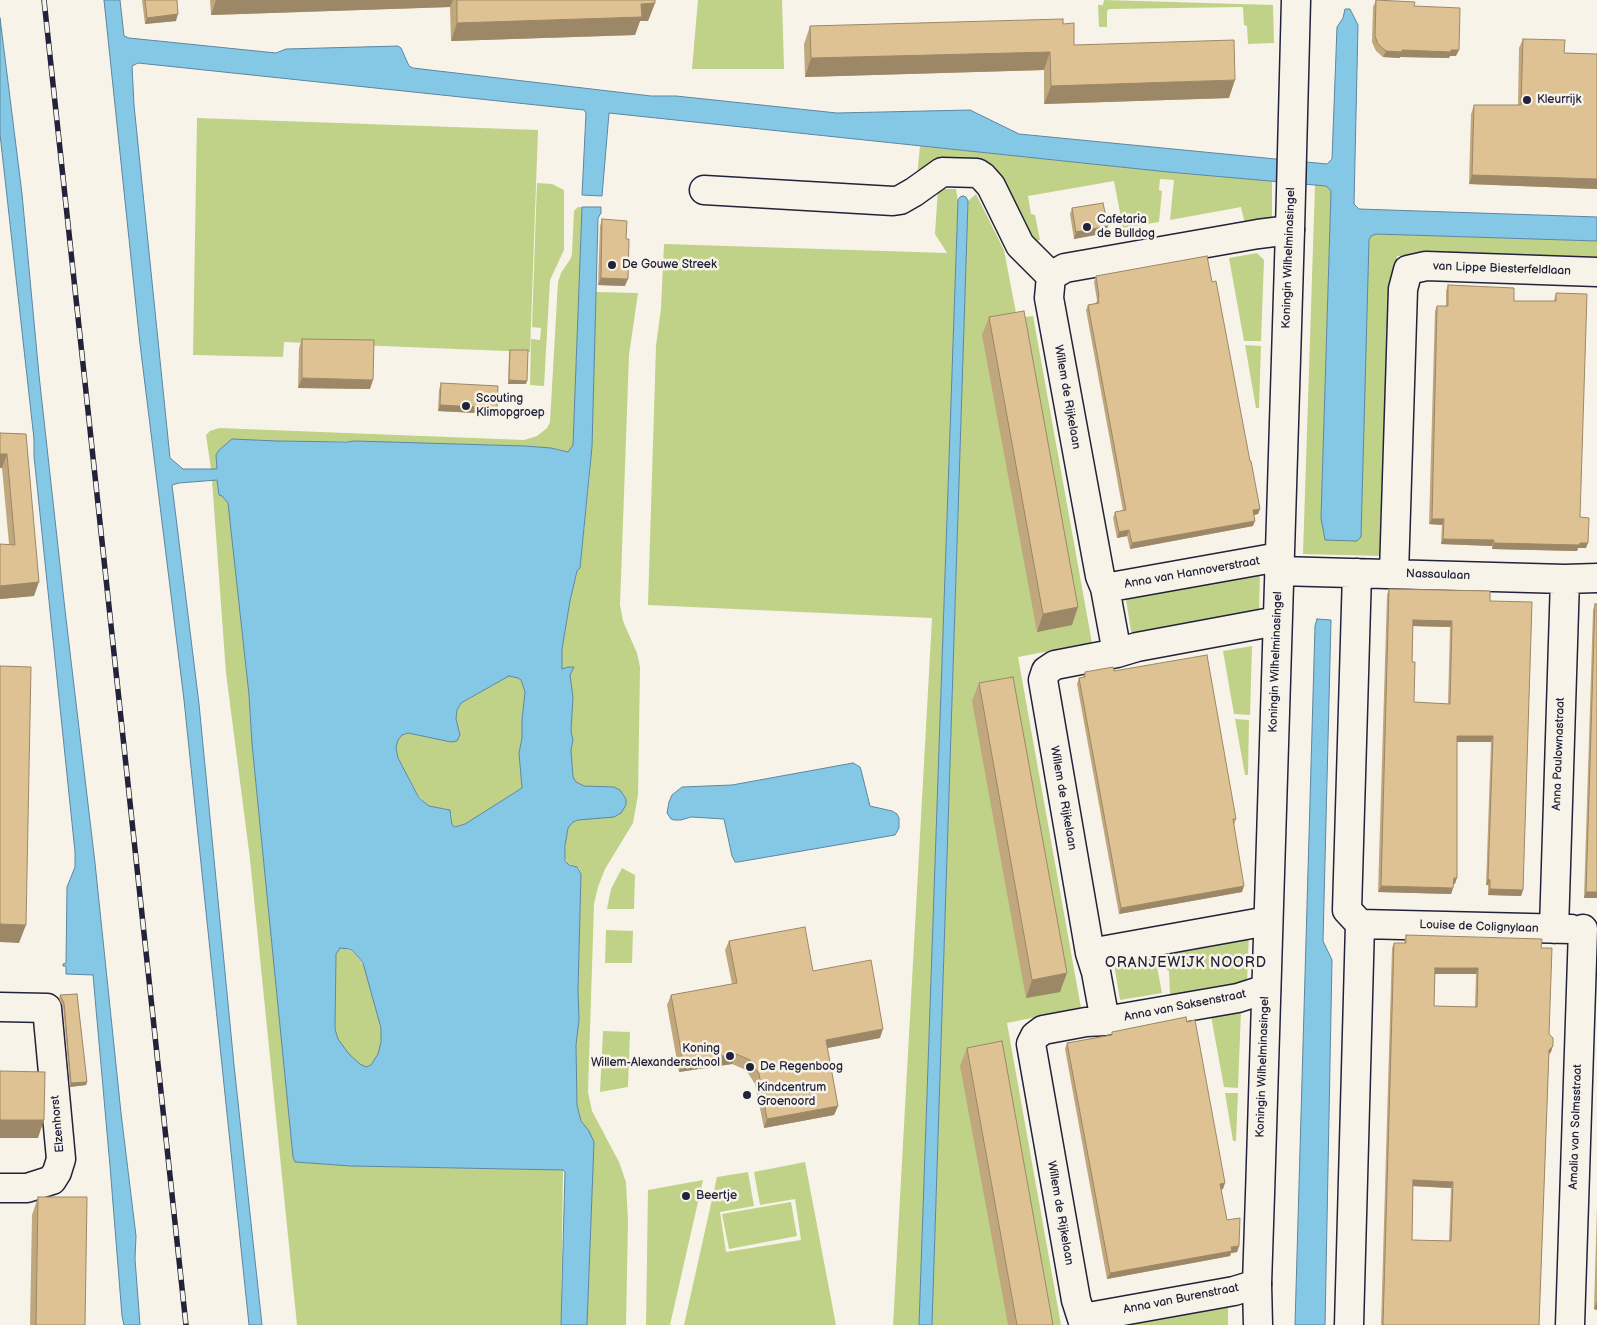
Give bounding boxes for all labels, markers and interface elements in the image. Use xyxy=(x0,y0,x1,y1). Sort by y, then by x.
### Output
place label: Kleurrijk xyxy=(1537,93,1581,107)
marker: Kleurrijk xyxy=(1521,94,1533,106)
street label: Koningin Wilhelminasingel xyxy=(1279,187,1299,329)
place label: Cafetaria de Bulldog xyxy=(1097,213,1155,241)
marker: Cafetaria de Bulldog xyxy=(1081,221,1093,233)
place label: De Gouwe Streek xyxy=(622,258,717,272)
marker: De Gouwe Streek xyxy=(606,259,618,271)
street label: van Lippe Biesterfeldlaan xyxy=(1433,259,1571,279)
street label: Willem de Rijkelaan xyxy=(1051,344,1083,450)
place label: Scouting Klimopgroep xyxy=(476,392,545,420)
marker: Scouting Klimopgroep xyxy=(460,400,472,412)
street label: Anna van Hannoverstraat xyxy=(1123,554,1261,592)
street label: Nassaulaan xyxy=(1406,567,1470,583)
street label: Koningin Wilhelminasingel xyxy=(1266,591,1286,733)
street label: Anna Paulownastraat xyxy=(1550,697,1568,811)
street label: Willem de Rijkelaan xyxy=(1047,745,1079,851)
street label: Louise de Colignylaan xyxy=(1419,918,1539,936)
district label: ORANJEWIJK NOORD xyxy=(1103,955,1269,971)
street label: Anna van Saksenstraat xyxy=(1123,987,1247,1025)
street label: Koningin Wilhelminasingel xyxy=(1253,996,1273,1138)
place label: Koning Willem-Alexanderschool xyxy=(591,1042,720,1070)
marker: Koning Willem-Alexanderschool xyxy=(724,1050,736,1062)
place label: De Regenboog xyxy=(760,1060,843,1074)
marker: De Regenboog xyxy=(744,1061,756,1073)
street label: Amalia van Solmsstraat xyxy=(1567,1064,1585,1190)
place label: Kindcentrum Groenoord xyxy=(757,1081,826,1109)
marker: Kindcentrum Groenoord xyxy=(741,1089,753,1101)
street label: Elzenhorst xyxy=(48,1095,68,1153)
street label: Willem de Rijkelaan xyxy=(1044,1160,1076,1266)
place label: Beertje xyxy=(696,1189,737,1203)
marker: Beertje xyxy=(680,1190,692,1202)
street label: Anna van Burenstraat xyxy=(1122,1281,1240,1317)

